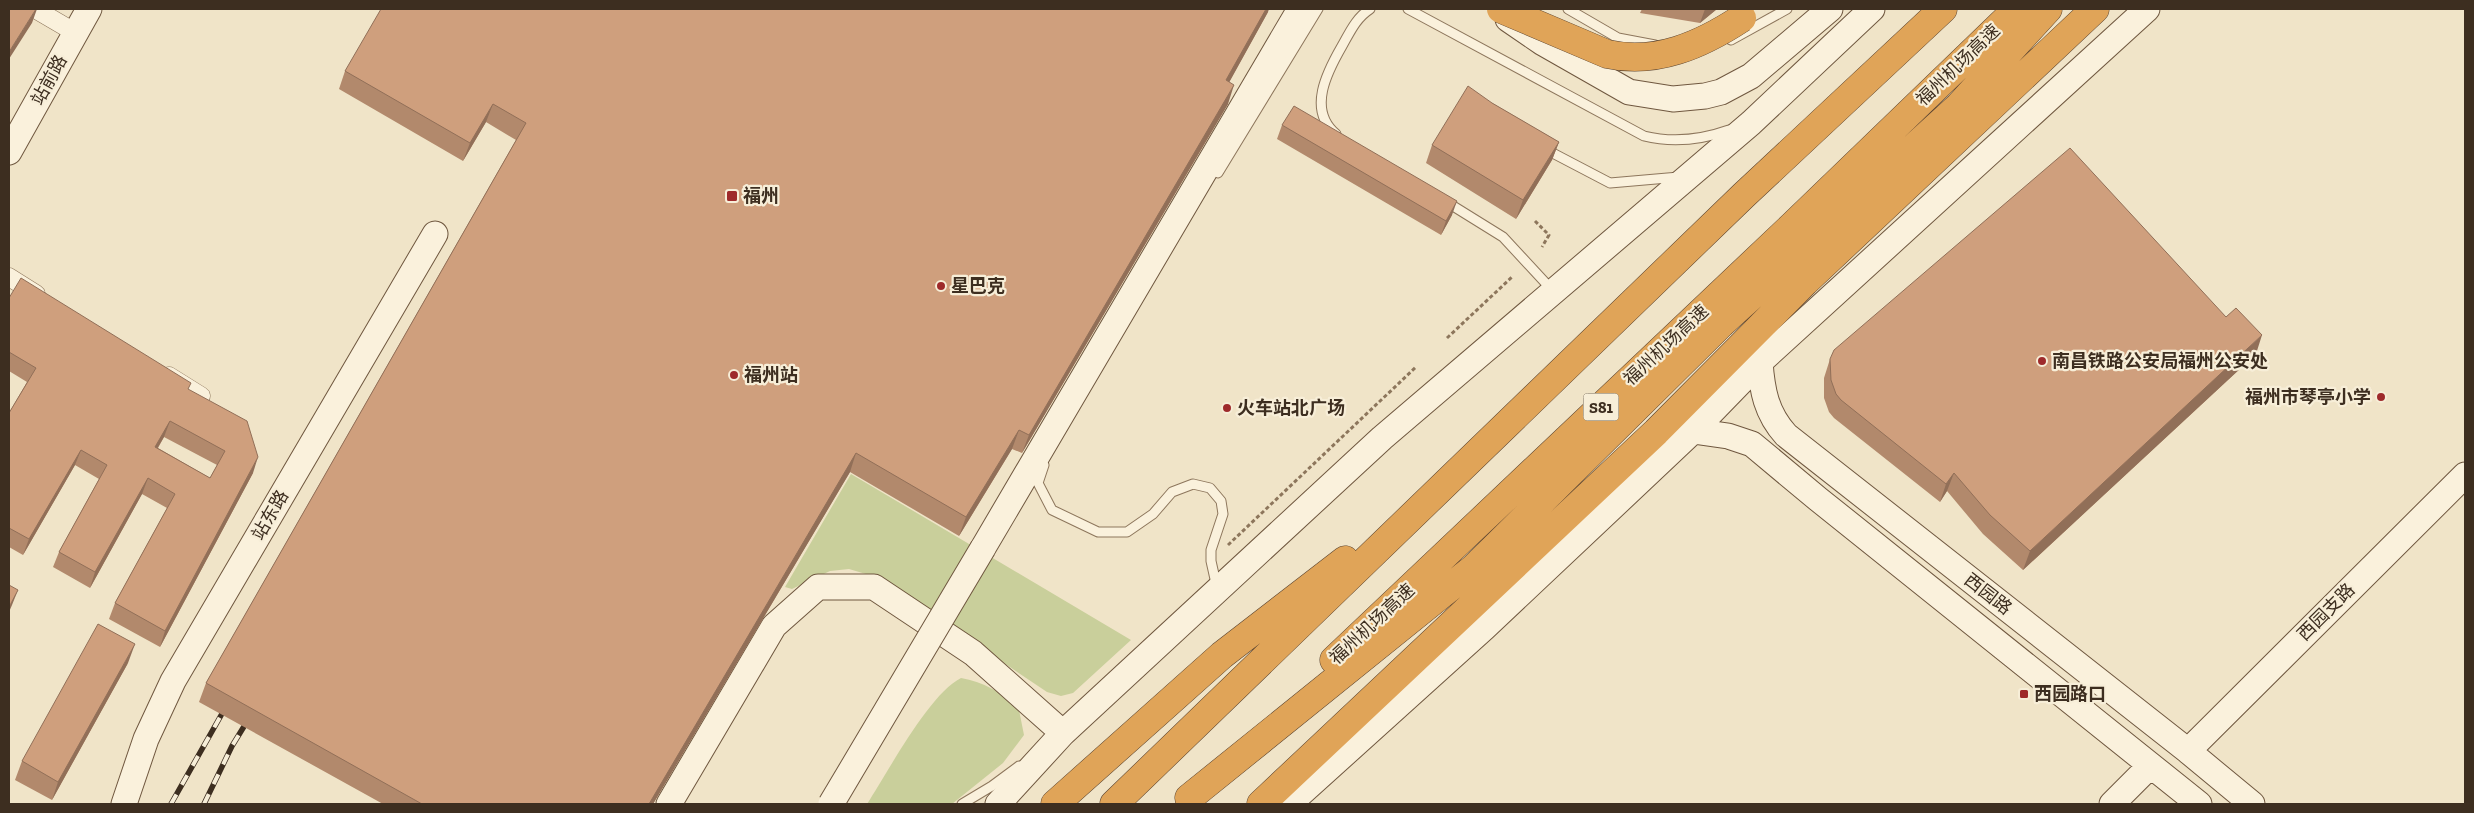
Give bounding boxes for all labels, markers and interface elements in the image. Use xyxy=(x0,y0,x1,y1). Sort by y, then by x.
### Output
street label: 福州机场高速 xyxy=(1912,20,2004,110)
street label: 站前路 xyxy=(26,51,72,109)
place label: 福州 xyxy=(743,185,779,207)
marker: 福州 xyxy=(725,189,739,203)
place label: 星巴克 xyxy=(951,275,1005,297)
marker: 星巴克 xyxy=(935,280,947,292)
street label: 福州机场高速 xyxy=(1619,300,1713,390)
place label: 南昌铁路公安局福州公安处 xyxy=(2052,350,2268,372)
marker: 南昌铁路公安局福州公安处 xyxy=(2036,355,2048,367)
place label: 福州站 xyxy=(744,364,798,386)
marker: 福州站 xyxy=(728,369,740,381)
place label: 福州市琴亭小学 xyxy=(2245,386,2371,408)
marker: 福州市琴亭小学 xyxy=(2375,391,2387,403)
road number: S81 xyxy=(1584,394,1618,421)
place label: 火车站北广场 xyxy=(1237,397,1345,419)
marker: 火车站北广场 xyxy=(1221,402,1233,414)
street label: 站东路 xyxy=(247,486,293,544)
street label: 西园路 xyxy=(1960,569,2016,619)
street label: 福州机场高速 xyxy=(1325,579,1419,669)
street label: 西园支路 xyxy=(2293,579,2359,645)
place label: 西园路口 xyxy=(2034,683,2106,705)
marker: 西园路口 xyxy=(2018,688,2030,700)

